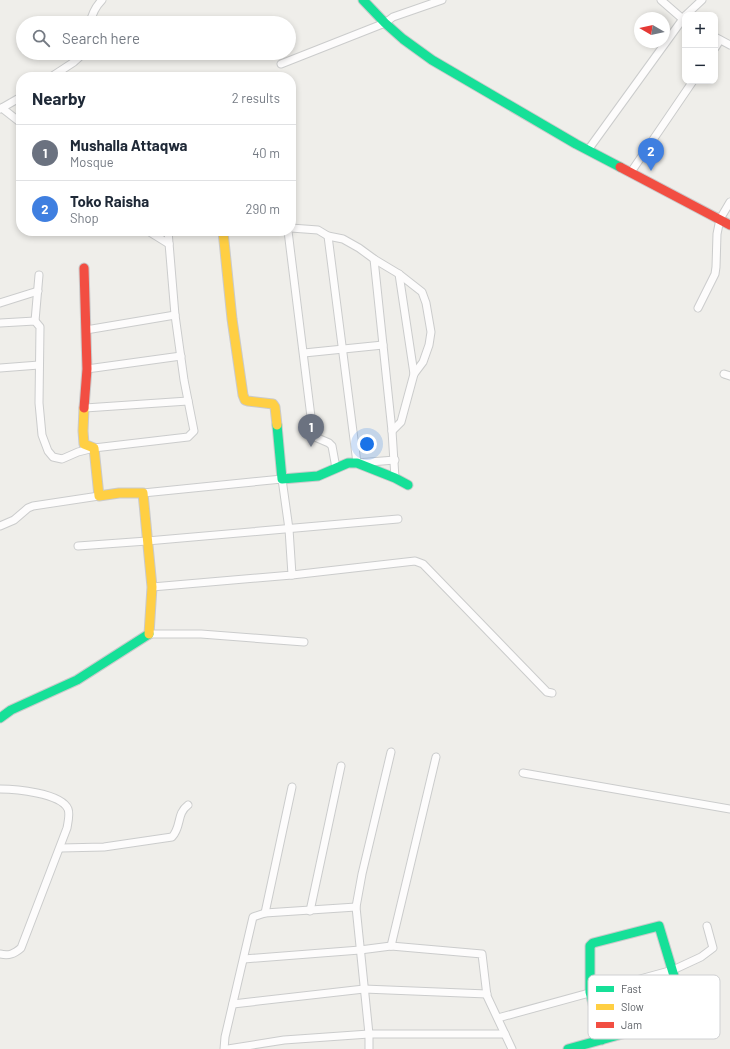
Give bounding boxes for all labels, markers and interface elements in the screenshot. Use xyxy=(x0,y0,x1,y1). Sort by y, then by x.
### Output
north arrow xyxy=(634,12,670,48)
map controls xyxy=(682,12,718,84)
button: + xyxy=(682,12,718,48)
search box xyxy=(16,16,296,60)
icon: search xyxy=(30,27,52,49)
text: Search here xyxy=(62,29,140,47)
button: − xyxy=(682,48,718,84)
text: Nearby xyxy=(32,88,86,108)
text: 2 results xyxy=(232,90,280,106)
text: Mushalla Attaqwa xyxy=(70,136,188,154)
pin: 2 xyxy=(638,138,664,171)
text: 1 xyxy=(43,145,47,161)
text: 40 m xyxy=(252,145,280,161)
text: Mosque xyxy=(70,154,114,170)
text: Toko Raisha xyxy=(70,192,149,210)
text: 2 xyxy=(41,201,49,217)
text: 290 m xyxy=(246,201,280,217)
text: Shop xyxy=(70,210,99,226)
pin: 1 xyxy=(298,414,324,447)
your location xyxy=(357,434,377,454)
legend xyxy=(588,975,720,1039)
text: Fast xyxy=(621,982,642,995)
text: Slow xyxy=(621,1000,644,1013)
text: Jam xyxy=(621,1018,642,1031)

